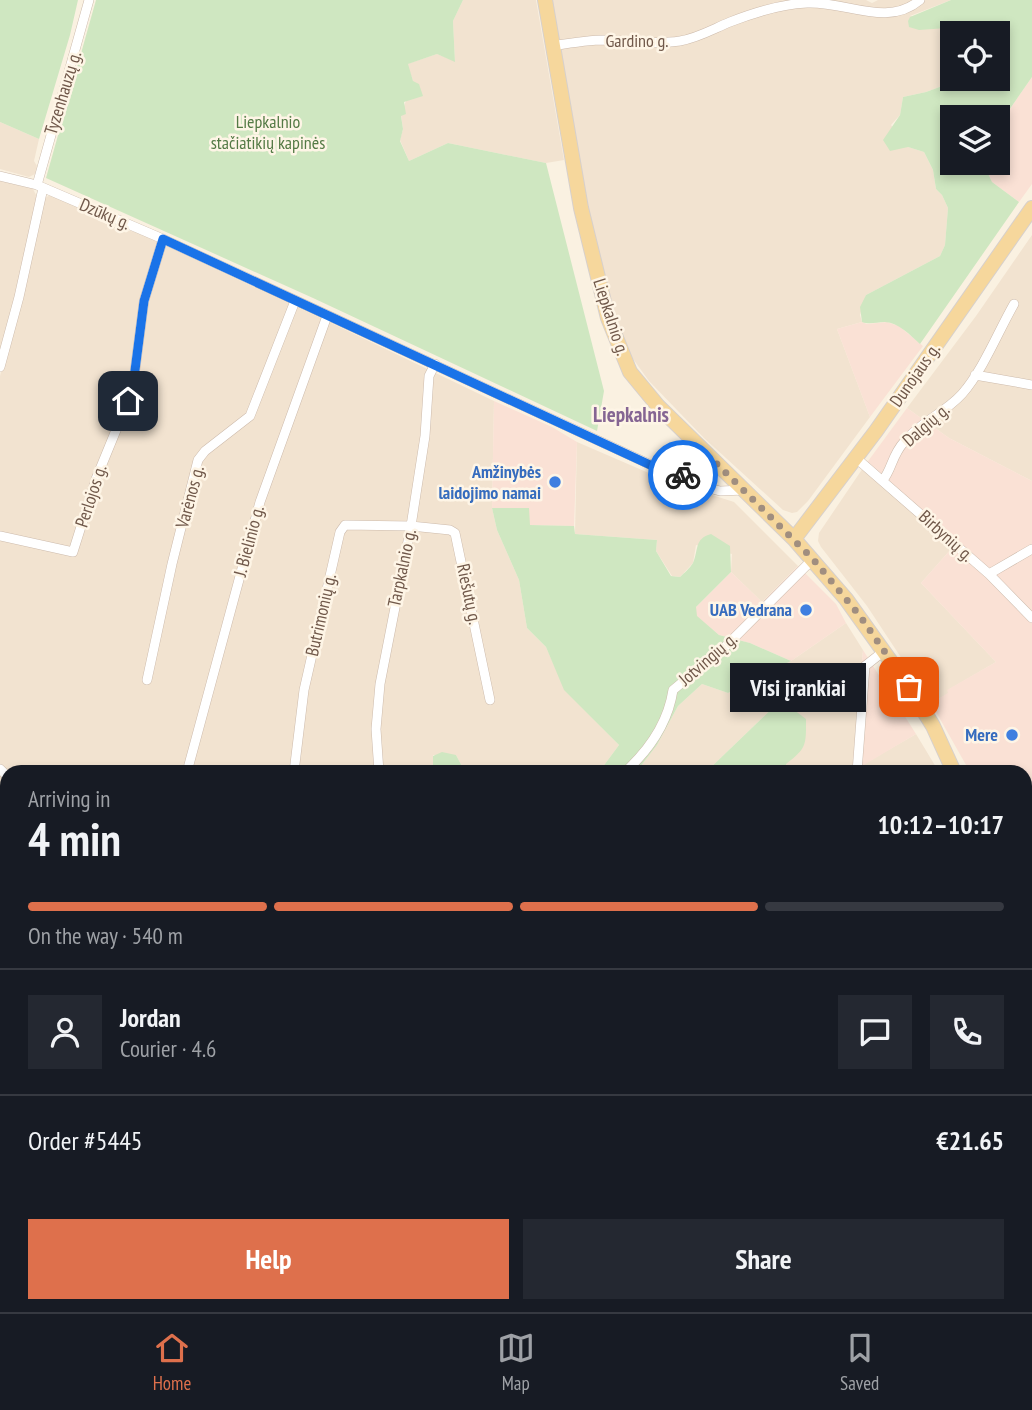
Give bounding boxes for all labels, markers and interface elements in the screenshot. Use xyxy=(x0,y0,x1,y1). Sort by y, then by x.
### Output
map controls xyxy=(940,21,1010,175)
button: locate xyxy=(940,21,1010,91)
street label: Gardino g. xyxy=(605,29,669,52)
street label: Tyzenhauzų g. xyxy=(39,48,86,138)
button: layers xyxy=(940,105,1010,175)
park label: Liepkalnio stačiatikių kapinės xyxy=(211,110,325,154)
street label: Dzūkų g. xyxy=(76,193,134,234)
street label: Liepkalnio g. xyxy=(588,276,635,358)
street label: Dunojaus g. xyxy=(884,338,945,411)
pin xyxy=(98,371,158,431)
icon: home xyxy=(109,382,147,420)
street label: Dalgių g. xyxy=(897,398,954,451)
district label: Liepkalnis xyxy=(593,401,669,428)
courier xyxy=(648,440,718,510)
icon: bike xyxy=(664,456,702,494)
place label: Amžinybės laidojimo namai xyxy=(438,460,541,504)
street label: Perlojos g. xyxy=(70,462,111,530)
street label: Varėnos g. xyxy=(170,463,209,532)
marker: Amžinybės laidojimo namai xyxy=(547,474,563,490)
street label: J. Bielinio g. xyxy=(228,503,269,580)
street label: Birbynių g. xyxy=(914,505,979,566)
street label: Tarpkalnio g. xyxy=(382,527,421,609)
street label: Riešutų g. xyxy=(452,561,487,626)
street label: Butrimonių g. xyxy=(300,571,341,658)
place label: UAB Vedrana xyxy=(710,598,792,621)
marker: UAB Vedrana xyxy=(798,602,814,618)
street label: Jotvingių g. xyxy=(673,627,742,691)
pin xyxy=(879,657,939,717)
callout: Visi įrankiai xyxy=(730,662,867,712)
icon: bag xyxy=(890,668,928,706)
text: Visi įrankiai xyxy=(750,673,846,702)
place label: Mere xyxy=(965,723,998,746)
marker: Mere xyxy=(1004,727,1020,743)
text: Arriving in xyxy=(28,784,110,813)
text: 10:12–10:17 xyxy=(877,808,1004,841)
text: 4 min xyxy=(28,809,121,869)
text: On the way · 540 m xyxy=(28,921,183,950)
button: person xyxy=(28,995,102,1069)
button: chat xyxy=(838,995,912,1069)
button: phone xyxy=(930,995,1004,1069)
text: Jordan xyxy=(120,1001,181,1034)
text: Courier · 4.6 xyxy=(120,1034,216,1063)
text: Order #5445 xyxy=(28,1124,143,1157)
text: €21.65 xyxy=(936,1124,1004,1157)
button: Help xyxy=(28,1219,509,1299)
button: Share xyxy=(523,1219,1004,1299)
tab: Home xyxy=(153,1329,191,1395)
tab: Map xyxy=(497,1329,535,1395)
tab: Saved xyxy=(840,1329,879,1395)

